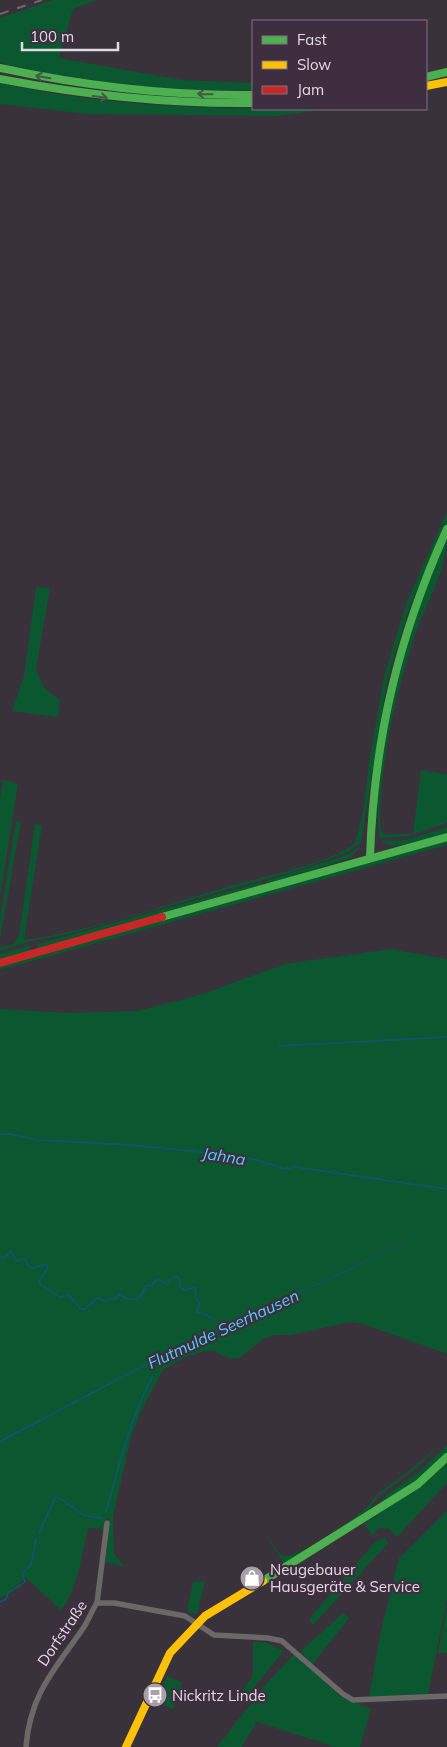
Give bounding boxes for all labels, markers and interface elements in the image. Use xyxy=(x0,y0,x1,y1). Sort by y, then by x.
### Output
scale bar xyxy=(22,20,119,52)
legend xyxy=(252,20,427,110)
text: 100 m xyxy=(30,27,74,46)
text: Fast xyxy=(297,30,327,49)
text: Slow xyxy=(297,55,331,74)
one-way arrow xyxy=(35,72,51,82)
text: Jam xyxy=(297,80,324,99)
one-way arrow xyxy=(197,89,213,99)
one-way arrow xyxy=(91,92,107,102)
water label: Jahna xyxy=(199,1142,247,1169)
water label: Flutmulde Seerhausen xyxy=(144,1285,302,1373)
place label: Neugebauer Hausgeräte & Service xyxy=(270,1560,420,1596)
shop icon: Neugebauer Hausgeräte & Service xyxy=(239,1565,265,1591)
street label: Dorfstraße xyxy=(33,1596,91,1670)
bus stop icon: Nickritz Linde xyxy=(142,1682,168,1708)
place label: Nickritz Linde xyxy=(172,1686,266,1705)

